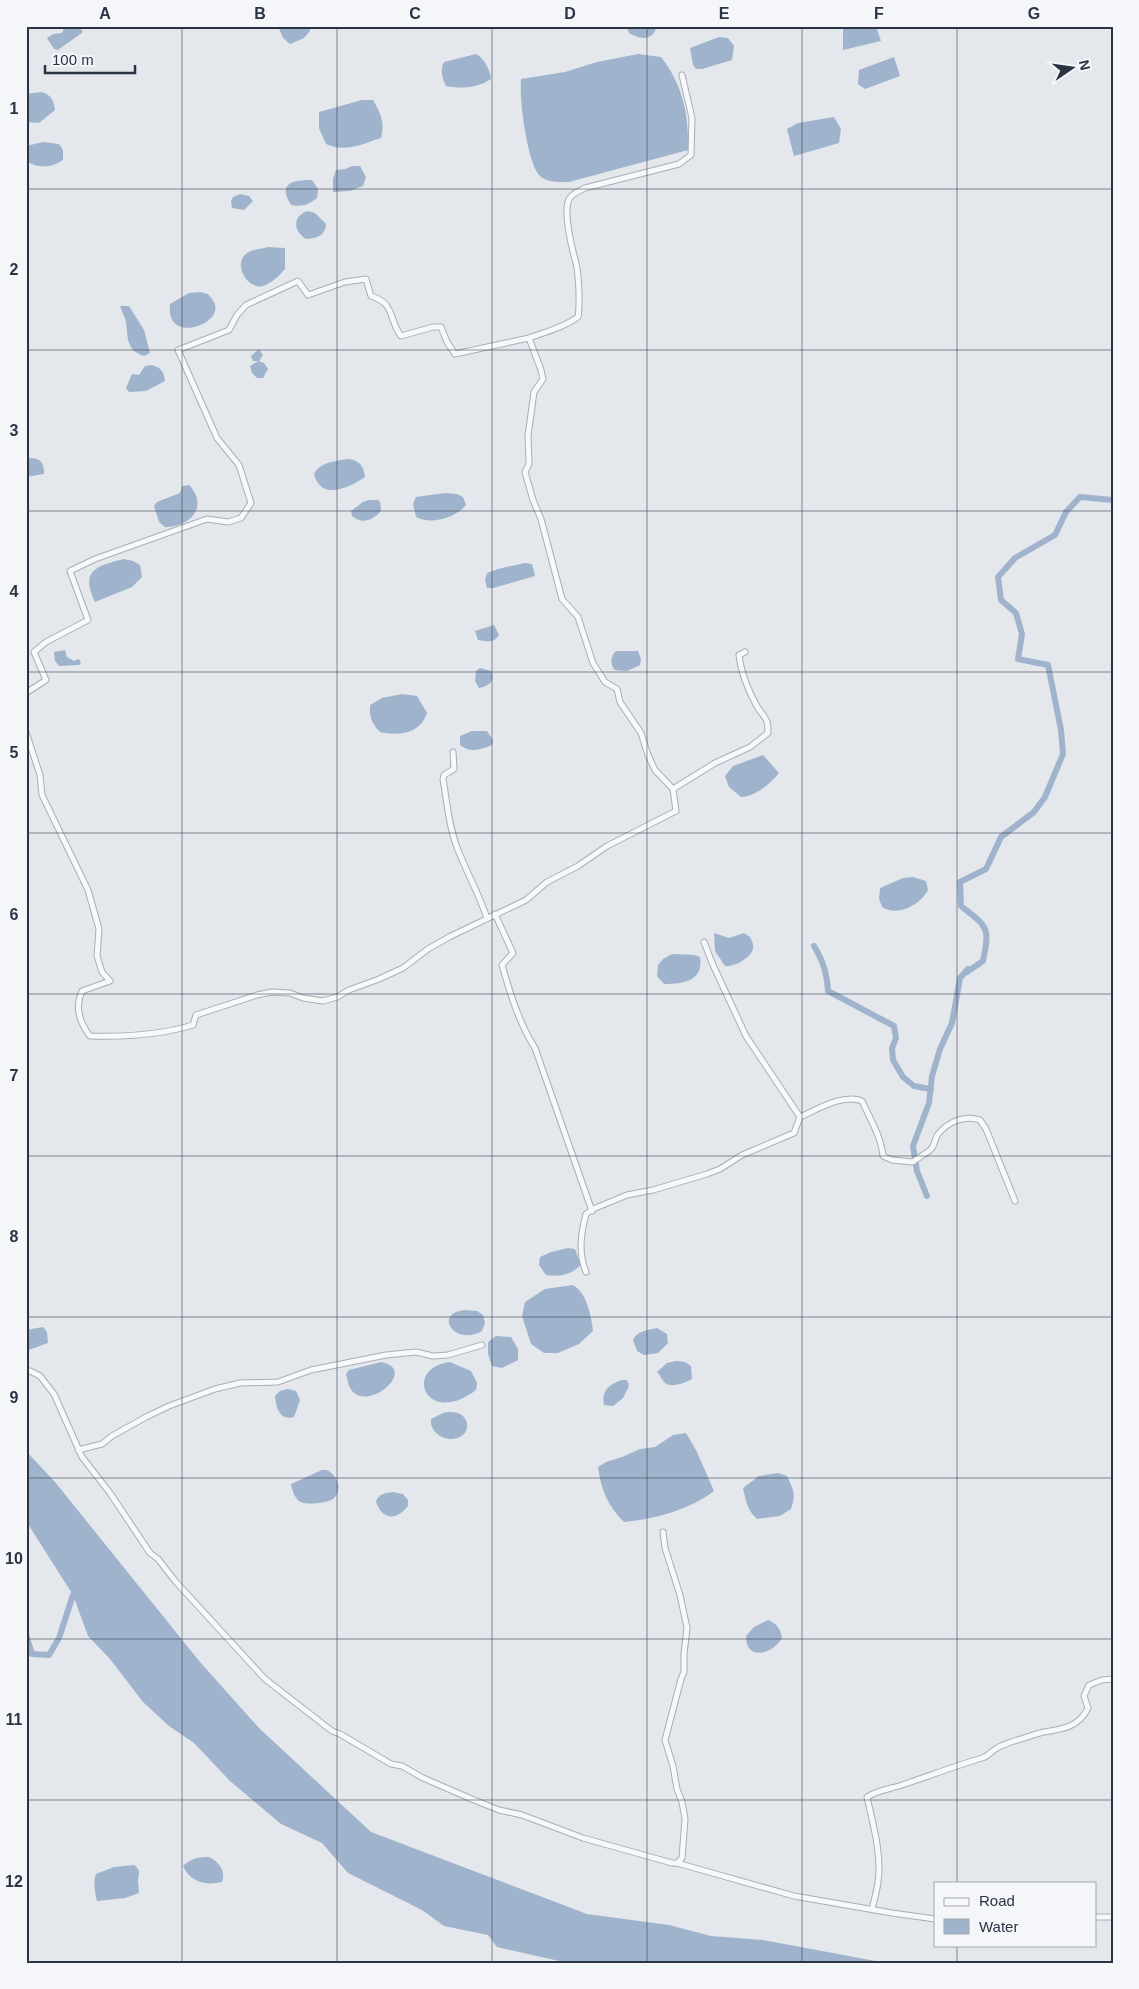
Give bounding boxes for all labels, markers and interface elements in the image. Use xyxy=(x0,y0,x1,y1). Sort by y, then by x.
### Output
text: A xyxy=(99,5,111,22)
text: B xyxy=(254,5,266,22)
text: C xyxy=(409,5,421,22)
text: D xyxy=(564,5,576,22)
text: E xyxy=(719,5,730,22)
text: F xyxy=(874,5,884,22)
text: G xyxy=(1028,5,1040,22)
scale bar xyxy=(45,42,135,74)
north arrow xyxy=(1046,42,1096,92)
text: 100 m xyxy=(52,51,94,68)
text: N xyxy=(1076,58,1094,72)
text: 1 xyxy=(10,100,19,117)
text: 2 xyxy=(10,261,19,278)
text: 3 xyxy=(10,422,19,439)
text: 4 xyxy=(10,583,19,600)
text: 5 xyxy=(10,744,19,761)
text: 6 xyxy=(10,906,19,923)
text: 7 xyxy=(10,1067,19,1084)
text: 8 xyxy=(10,1228,19,1245)
text: 9 xyxy=(10,1389,19,1406)
text: 10 xyxy=(5,1550,23,1567)
text: 11 xyxy=(6,1711,23,1728)
text: 12 xyxy=(5,1873,23,1890)
legend xyxy=(934,1882,1096,1946)
text: Road xyxy=(979,1892,1015,1909)
text: Water xyxy=(979,1918,1018,1935)

